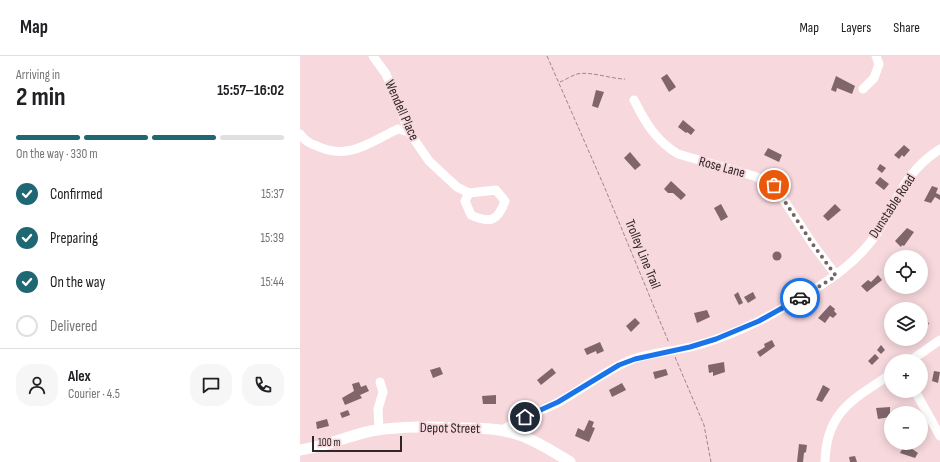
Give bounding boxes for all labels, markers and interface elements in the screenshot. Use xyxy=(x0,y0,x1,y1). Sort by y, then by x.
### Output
text: Map xyxy=(20,16,48,39)
text: Map xyxy=(799,19,819,36)
text: Layers xyxy=(841,19,871,36)
text: Share xyxy=(893,19,920,36)
text: Arriving in xyxy=(16,67,60,83)
street label: Wendell Place xyxy=(381,77,423,143)
text: 15:57–16:02 xyxy=(217,81,284,100)
text: 2 min xyxy=(16,82,66,113)
text: On the way · 330 m xyxy=(16,146,98,162)
street label: Rose Lane xyxy=(697,153,747,181)
pin xyxy=(757,168,791,202)
street label: Dunstable Road xyxy=(865,171,919,241)
icon: bag xyxy=(763,174,785,196)
icon: check xyxy=(16,183,38,205)
text: Confirmed xyxy=(50,185,103,204)
text: 15:37 xyxy=(261,186,284,202)
street label: Trolley Line Trail xyxy=(621,217,665,291)
icon: check xyxy=(16,227,38,249)
text: Preparing xyxy=(50,229,98,248)
text: 15:39 xyxy=(261,230,284,246)
map controls xyxy=(884,250,928,450)
button: locate xyxy=(884,250,928,294)
icon: check xyxy=(16,271,38,293)
text: On the way xyxy=(50,273,105,292)
text: 15:44 xyxy=(261,274,284,290)
courier xyxy=(780,278,820,318)
icon: car xyxy=(789,287,811,309)
button: layers xyxy=(884,302,928,346)
text: Delivered xyxy=(50,317,97,336)
button: + xyxy=(884,354,928,398)
button: person xyxy=(16,364,58,406)
button: chat xyxy=(190,364,232,406)
button: phone xyxy=(242,364,284,406)
text: Alex xyxy=(68,367,91,386)
text: Courier · 4.5 xyxy=(68,386,120,402)
pin xyxy=(508,400,542,434)
icon: home xyxy=(514,406,536,428)
button: − xyxy=(884,406,928,450)
street label: Depot Street xyxy=(420,419,480,437)
scale bar xyxy=(312,434,402,453)
text: 100 m xyxy=(318,436,340,449)

